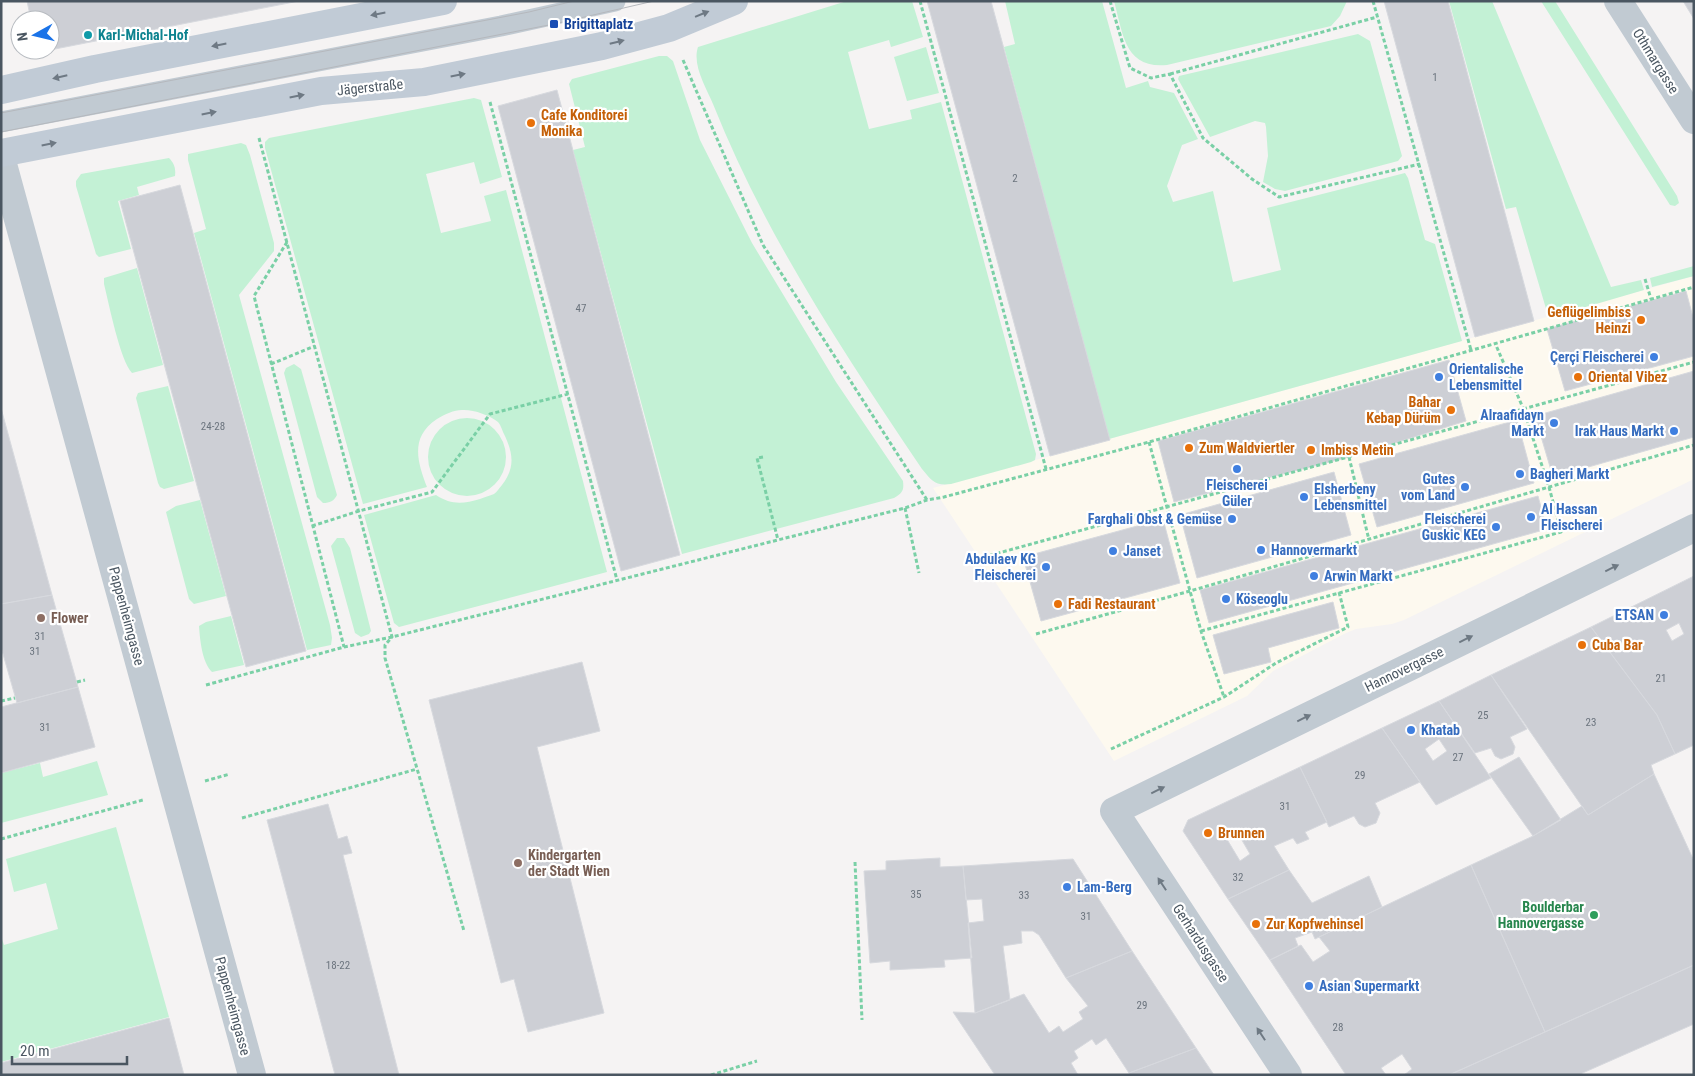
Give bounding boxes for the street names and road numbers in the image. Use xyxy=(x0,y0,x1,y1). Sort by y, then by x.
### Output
street label: Othmargasse xyxy=(1630,26,1683,97)
street label: Jägerstraße xyxy=(336,76,404,98)
street label: Pappenheimgasse xyxy=(106,565,148,668)
street label: Hannovergasse xyxy=(1362,643,1446,695)
street label: Gerhardusgasse xyxy=(1170,901,1232,985)
street label: Pappenheimgasse xyxy=(212,955,254,1058)

